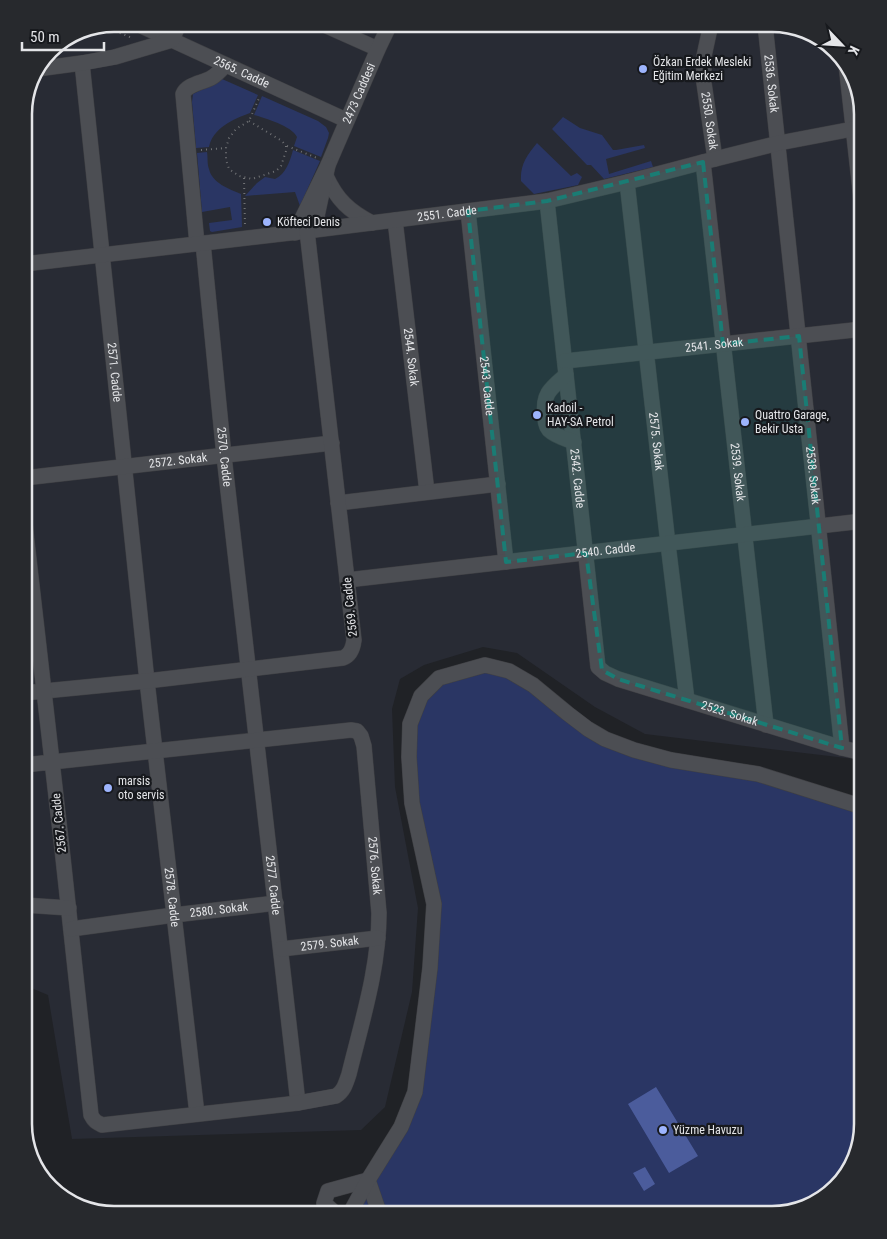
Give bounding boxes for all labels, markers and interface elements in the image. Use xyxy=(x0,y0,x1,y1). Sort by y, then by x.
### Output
scale bar xyxy=(22,20,105,52)
north arrow xyxy=(817,20,867,70)
text: 50 m xyxy=(30,28,60,46)
text: K xyxy=(845,44,863,58)
street label: 2565. Cadde xyxy=(211,53,272,91)
place label: Özkan Erdek Mesleki Eğitim Merkezi xyxy=(653,54,751,83)
street label: 2536. Sokak xyxy=(761,54,781,114)
street label: 2473 Caddesi xyxy=(340,61,378,126)
marker: Özkan Erdek Mesleki Eğitim Merkezi xyxy=(637,63,649,75)
street label: 2550. Sokak xyxy=(698,91,721,151)
street label: 2551. Cadde xyxy=(416,203,478,224)
place label: Köfteci Denis xyxy=(277,215,340,229)
marker: Köfteci Denis xyxy=(261,216,273,228)
street label: 2544. Sokak xyxy=(401,327,422,388)
street label: 2541. Sokak xyxy=(684,335,745,355)
street label: 2571. Cadde xyxy=(104,342,125,403)
street label: 2543. Cadde xyxy=(477,356,497,417)
place label: Kadoil - HAY-SA Petrol xyxy=(547,401,614,429)
place label: Quattro Garage, Bekir Usta xyxy=(755,408,829,436)
marker: Kadoil - HAY-SA Petrol xyxy=(531,409,543,421)
street label: 2575. Sokak xyxy=(646,411,667,472)
marker: Quattro Garage, Bekir Usta xyxy=(739,416,751,428)
street label: 2570. Cadde xyxy=(214,427,235,488)
street label: 2539. Sokak xyxy=(727,442,748,503)
street label: 2538. Sokak xyxy=(803,446,823,506)
street label: 2542. Cadde xyxy=(567,448,588,509)
street label: 2572. Sokak xyxy=(148,450,208,471)
street label: 2540. Cadde xyxy=(575,540,636,561)
street label: 2569. Cadde xyxy=(340,576,360,637)
street label: 2523. Sokak xyxy=(699,698,760,729)
place label: marsis oto servis xyxy=(118,774,164,802)
marker: marsis oto servis xyxy=(102,782,114,794)
street label: 2567. Cadde xyxy=(49,792,69,853)
street label: 2576. Sokak xyxy=(365,836,384,896)
street label: 2577. Cadde xyxy=(263,855,283,916)
street label: 2578. Cadde xyxy=(162,867,182,928)
street label: 2580. Sokak xyxy=(189,899,249,920)
street label: 2579. Sokak xyxy=(300,933,360,954)
place label: Yüzme Havuzu xyxy=(673,1123,743,1137)
marker: Yüzme Havuzu xyxy=(657,1124,669,1136)

